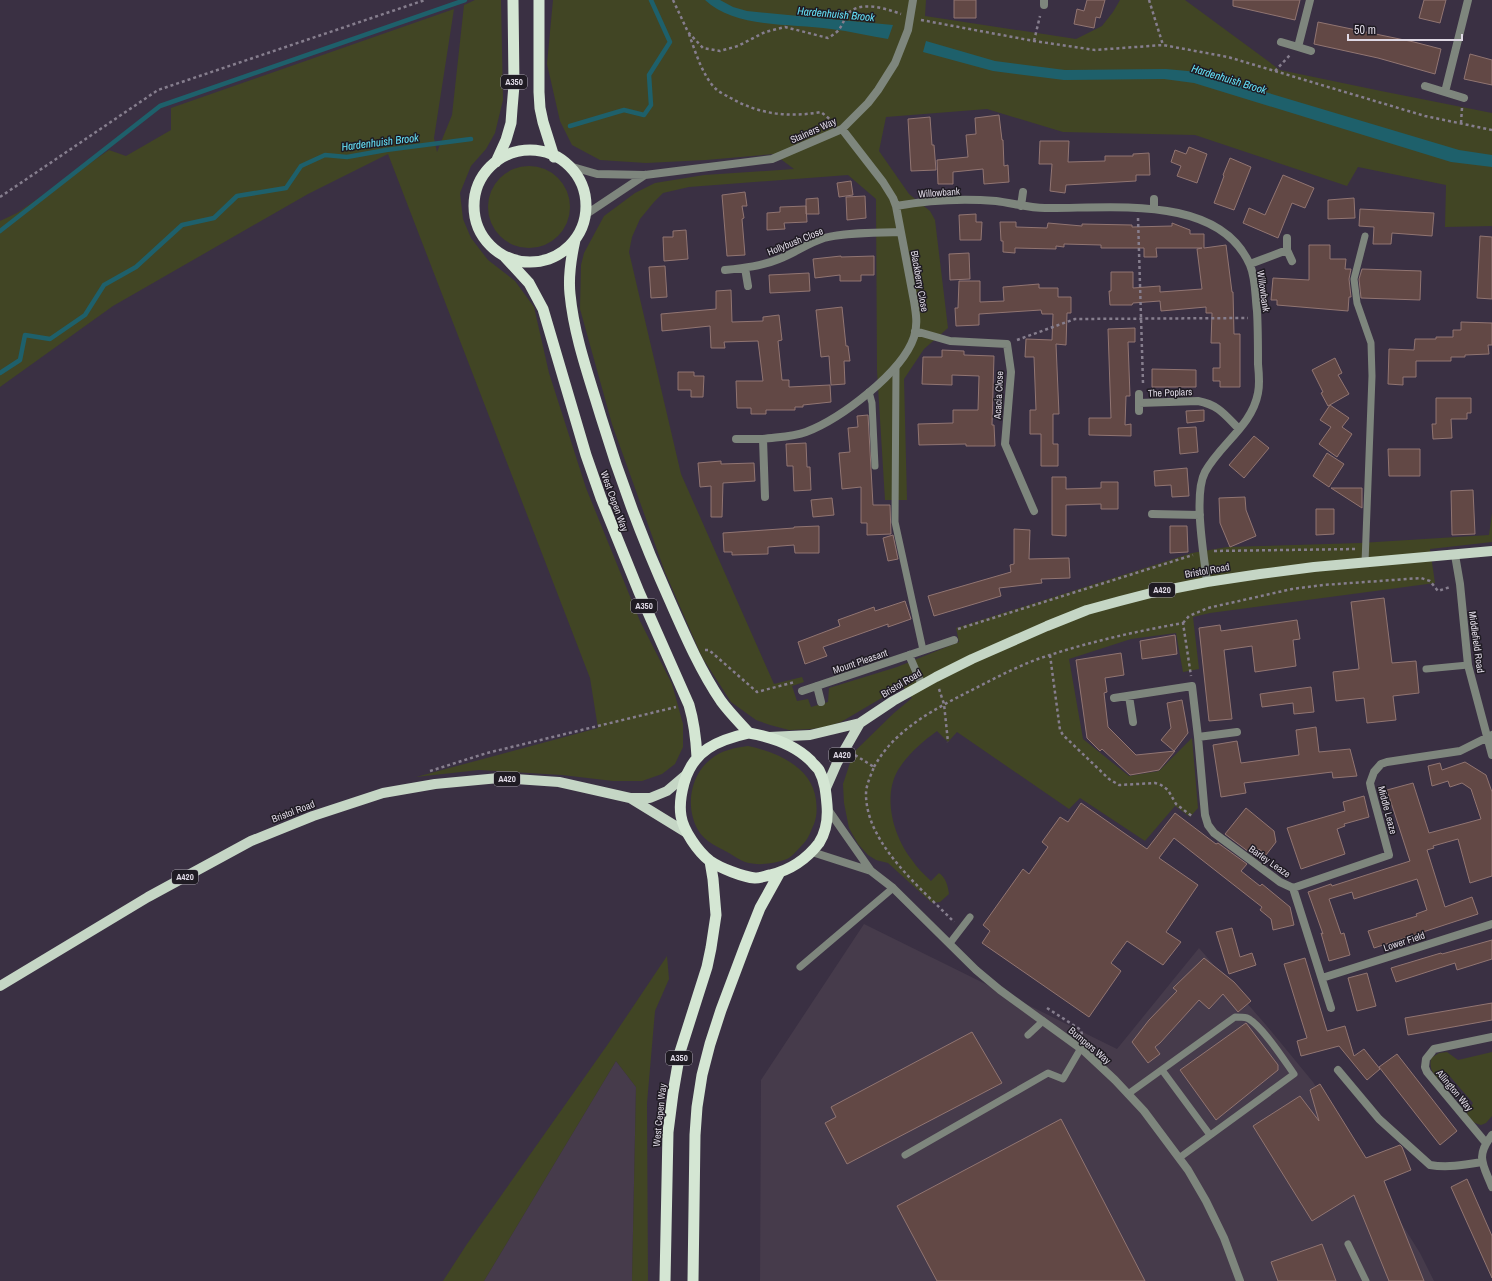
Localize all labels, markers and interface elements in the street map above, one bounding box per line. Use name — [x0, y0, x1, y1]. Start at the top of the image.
water label: Hardenhuish Brook — [797, 4, 876, 24]
scale bar — [1348, 16, 1462, 42]
text: 50 m — [1354, 22, 1376, 38]
water label: Hardenhuish Brook — [1190, 61, 1269, 97]
road number: A350 — [501, 75, 527, 89]
street label: Stainers Way — [788, 114, 839, 146]
water label: Hardenhuish Brook — [341, 130, 420, 154]
street label: Willowbank — [918, 184, 961, 200]
street label: Hollybush Close — [765, 224, 825, 259]
street label: Blackberry Close — [908, 249, 931, 313]
street label: Willowbank — [1254, 269, 1273, 314]
street label: Acacia Close — [991, 370, 1006, 420]
street label: The Poplars — [1148, 385, 1192, 400]
street label: West Cepen Way — [598, 469, 632, 534]
street label: Bristol Road — [1184, 560, 1230, 581]
road number: A420 — [1149, 583, 1175, 597]
road number: A350 — [631, 599, 657, 613]
street label: Middlefield Road — [1466, 610, 1487, 674]
street label: Mount Pleasant — [831, 646, 890, 677]
street label: Bristol Road — [879, 666, 924, 701]
road number: A420 — [829, 748, 855, 762]
road number: A420 — [494, 772, 520, 786]
street label: Middle Leaze — [1375, 785, 1400, 836]
street label: Bristol Road — [270, 797, 317, 826]
street label: Barley Leaze — [1246, 842, 1293, 881]
road number: A420 — [172, 870, 198, 884]
street label: Lower Field — [1382, 929, 1427, 954]
street label: Bumpers Way — [1066, 1024, 1114, 1067]
road number: A350 — [666, 1051, 692, 1065]
street label: Allington Way — [1433, 1066, 1476, 1114]
street label: West Cepen Way — [650, 1082, 669, 1147]

